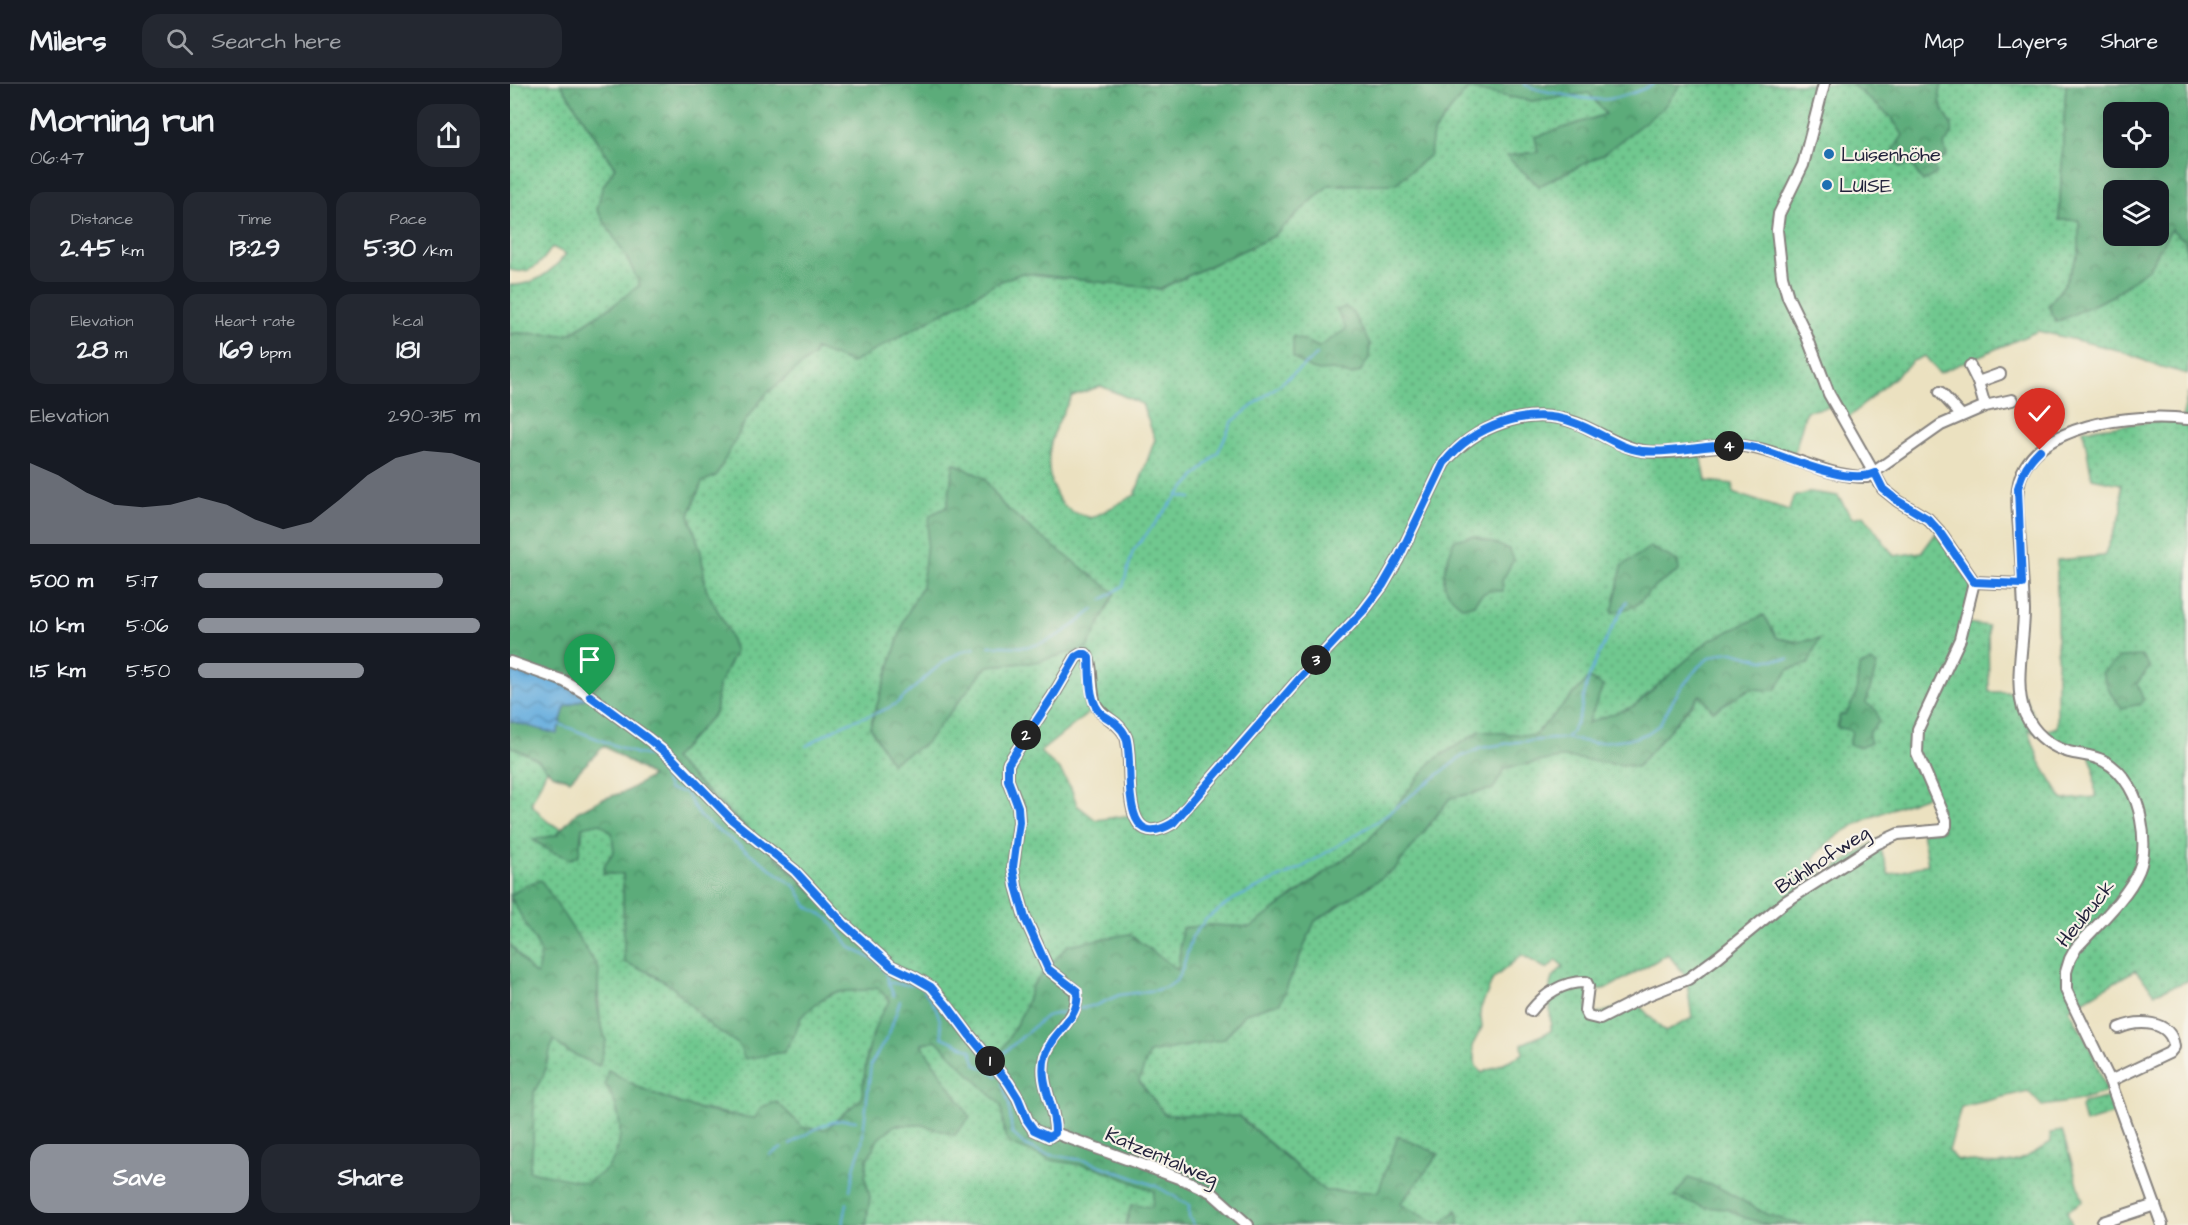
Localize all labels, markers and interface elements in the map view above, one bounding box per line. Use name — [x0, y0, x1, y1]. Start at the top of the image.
search box — [142, 14, 562, 68]
text: Milers — [30, 22, 106, 61]
icon: search — [163, 25, 196, 58]
text: Search here — [211, 26, 341, 57]
text: Map — [1924, 27, 1964, 56]
text: Layers — [1997, 27, 2067, 56]
text: Share — [2100, 27, 2158, 56]
text: Morning run — [30, 98, 214, 144]
map controls — [2103, 102, 2169, 246]
button: locate — [2103, 102, 2169, 168]
button: share — [417, 104, 480, 167]
place label: Luisenhöhe — [1841, 141, 1941, 169]
text: 06:47 — [30, 144, 84, 172]
marker: Luisenhöhe — [1822, 147, 1836, 161]
place label: LUISE — [1839, 172, 1892, 200]
marker: LUISE — [1820, 178, 1834, 192]
button: layers — [2103, 180, 2169, 246]
text: Distance — [71, 208, 133, 230]
text: Time — [238, 208, 272, 230]
text: Pace — [389, 208, 427, 230]
text: 2.45 — [60, 230, 115, 266]
text: 13:29 — [230, 230, 280, 266]
text: 5:30 — [364, 230, 416, 266]
text: km — [115, 240, 144, 262]
text: /km — [416, 240, 452, 262]
text: Elevation — [71, 310, 133, 332]
text: Heart rate — [215, 310, 295, 332]
text: kcal — [393, 310, 423, 332]
text: 28 — [77, 332, 108, 368]
text: 169 — [219, 332, 254, 368]
text: 181 — [396, 332, 420, 368]
text: m — [108, 342, 127, 364]
text: bpm — [254, 342, 291, 364]
pin — [2014, 388, 2065, 450]
icon: check — [2023, 397, 2056, 430]
text: Elevation — [30, 402, 109, 430]
text: 290–315 m — [388, 402, 480, 430]
pin: 4 — [1714, 431, 1744, 461]
text: 4 — [1724, 435, 1734, 457]
text: 500 m — [30, 567, 93, 595]
text: 5:17 — [126, 567, 158, 595]
text: 1.0 km — [30, 612, 84, 640]
text: 5:06 — [126, 612, 169, 640]
pin — [564, 634, 615, 696]
icon: arrive — [573, 643, 606, 676]
pin: 3 — [1301, 645, 1331, 675]
text: 3 — [1312, 649, 1320, 671]
text: 1.5 km — [30, 657, 85, 685]
text: 5:50 — [126, 657, 170, 685]
pin: 2 — [1011, 720, 1041, 750]
text: 2 — [1021, 724, 1031, 746]
street label: Bühlhofweg — [1770, 819, 1876, 902]
street label: Heubuck — [2050, 874, 2122, 953]
pin: 1 — [975, 1046, 1005, 1076]
text: 1 — [989, 1050, 991, 1072]
street label: Katzentalweg — [1101, 1121, 1222, 1194]
button: Save — [30, 1144, 249, 1213]
button: Share — [261, 1144, 480, 1213]

